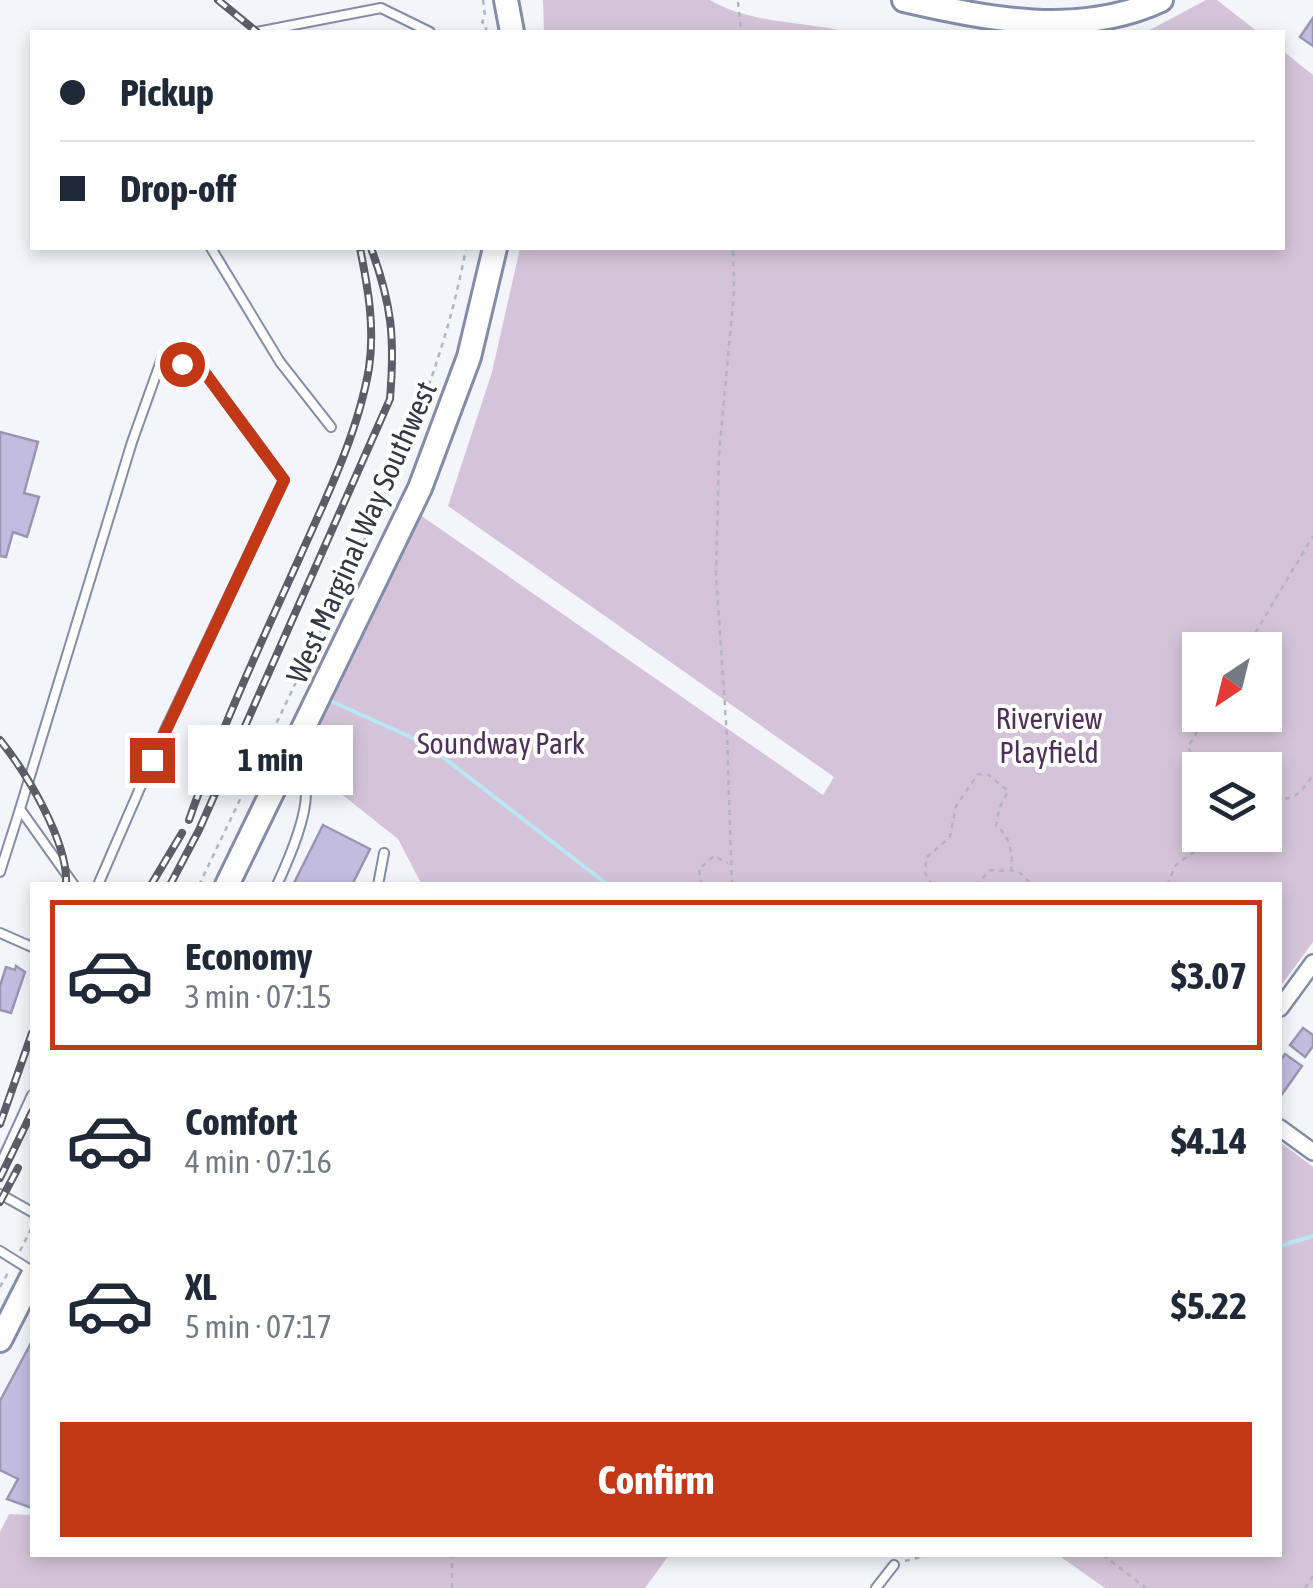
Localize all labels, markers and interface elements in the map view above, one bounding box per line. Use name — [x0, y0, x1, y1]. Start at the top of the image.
text: Pickup — [120, 71, 214, 114]
text: Drop-off — [120, 167, 236, 210]
route start — [160, 342, 205, 387]
street label: West Marginal Way Southwest — [279, 376, 443, 688]
north arrow — [1182, 632, 1282, 732]
map controls — [1182, 632, 1282, 852]
park label: Riverview Playfield — [996, 701, 1103, 769]
callout: 1 min — [187, 725, 352, 795]
park label: Soundway Park — [417, 726, 585, 760]
route end — [130, 738, 175, 783]
text: 1 min — [238, 741, 303, 778]
button: layers — [1182, 752, 1282, 852]
icon: car — [65, 930, 155, 1020]
text: Economy — [185, 935, 312, 978]
text: $3.07 — [1171, 954, 1247, 997]
text: 3 min · 07:15 — [185, 978, 332, 1015]
icon: car — [65, 1095, 155, 1185]
text: Comfort — [185, 1100, 297, 1143]
text: $4.14 — [1171, 1119, 1247, 1162]
text: 4 min · 07:16 — [185, 1143, 332, 1180]
icon: car — [65, 1260, 155, 1350]
text: XL — [185, 1265, 217, 1308]
text: $5.22 — [1171, 1284, 1247, 1327]
text: 5 min · 07:17 — [185, 1308, 332, 1345]
button: Confirm — [60, 1422, 1252, 1537]

